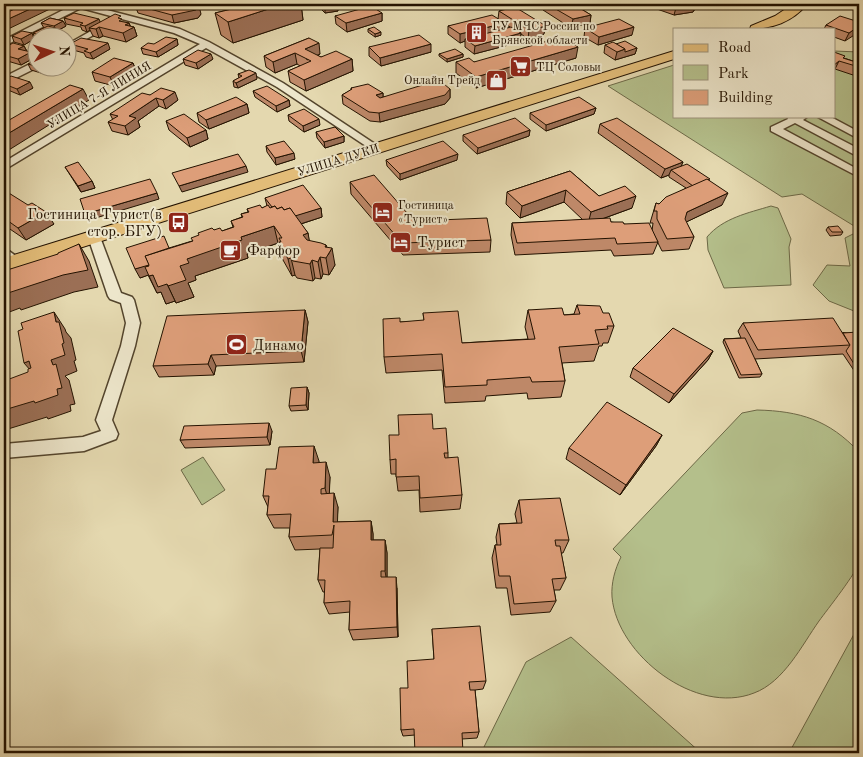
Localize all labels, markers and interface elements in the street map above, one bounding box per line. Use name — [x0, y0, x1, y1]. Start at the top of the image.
building icon: ГУ МЧС России по Брянской области — [464, 21, 488, 45]
place label: ГУ МЧС России по Брянской области — [492, 21, 595, 47]
north arrow — [28, 28, 78, 78]
legend — [673, 28, 836, 118]
text: Road — [718, 41, 752, 56]
text: N — [57, 45, 71, 57]
supermarket icon: ТЦ Соловьи — [508, 55, 532, 79]
street label: УЛИЦА 7-Я ЛИНИЯ — [45, 60, 154, 132]
place label: ТЦ Соловьи — [536, 62, 601, 74]
text: Park — [718, 67, 749, 82]
shop icon: Онлайн Трейд — [484, 68, 508, 92]
place label: Онлайн Трейд — [404, 75, 480, 87]
text: Building — [718, 91, 773, 106]
street label: УЛИЦА ДУКИ — [296, 143, 381, 179]
hotel icon: Гостиница «Турист» — [370, 200, 394, 224]
place label: Гостиница «Турист» — [398, 200, 454, 226]
place label: Гостиница Турист(в стор. БГУ) — [27, 208, 162, 240]
bus stop icon: Гостиница Турист(в стор. БГУ) — [166, 211, 190, 235]
hotel icon: Турист — [389, 230, 413, 254]
place label: Турист — [417, 236, 465, 251]
cafe icon: Фарфор — [219, 238, 243, 262]
place label: Фарфор — [247, 244, 300, 259]
sports icon: Динамо — [225, 333, 249, 357]
place label: Динамо — [253, 339, 304, 354]

